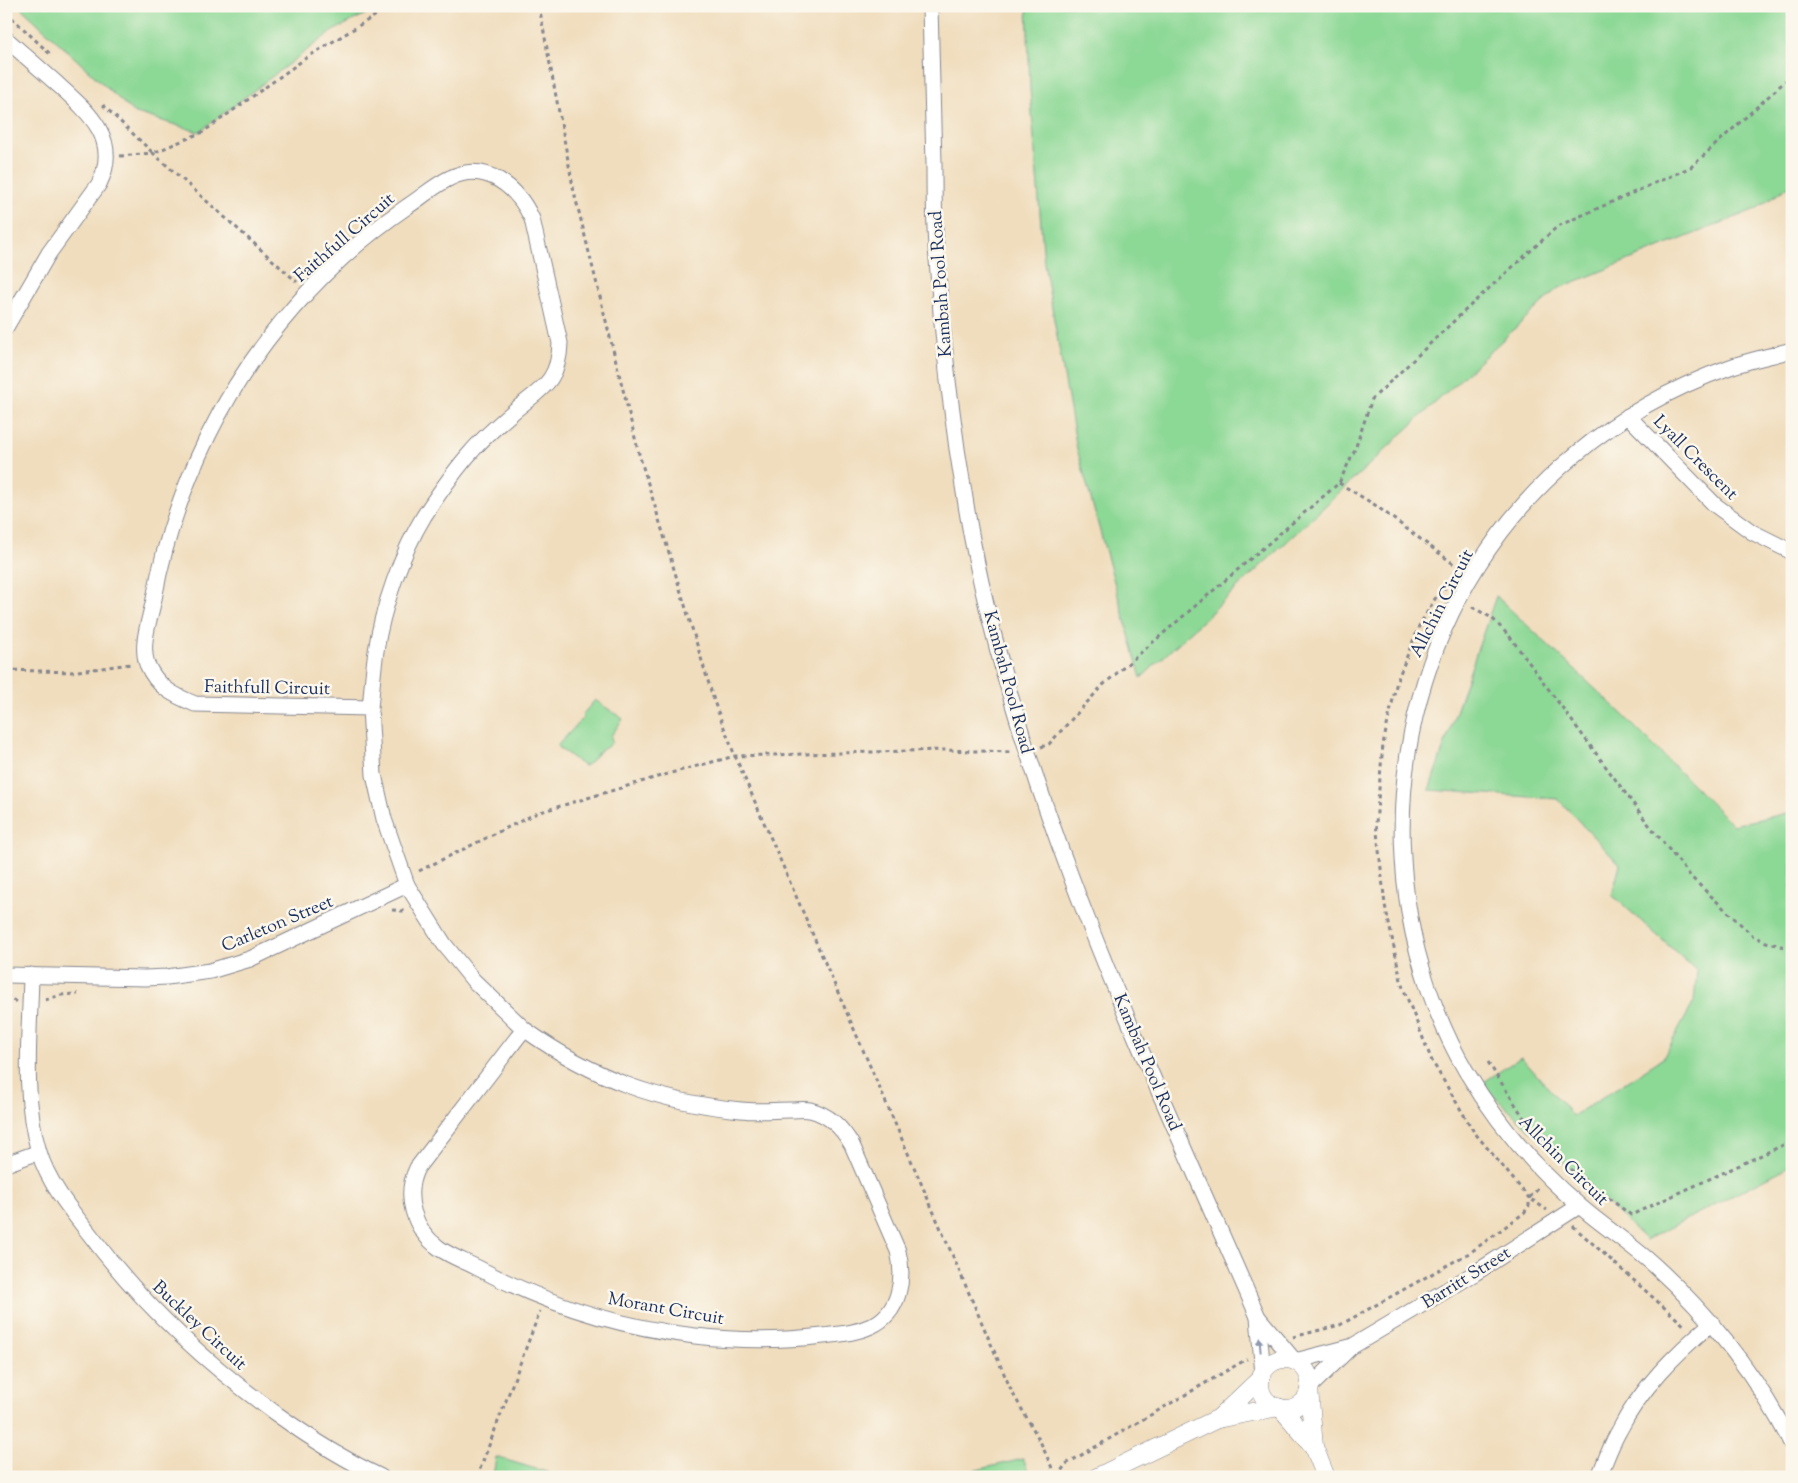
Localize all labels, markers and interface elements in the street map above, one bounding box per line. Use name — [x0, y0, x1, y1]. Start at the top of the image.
street label: Faithfull Circuit — [289, 187, 401, 290]
street label: Kambah Pool Road — [924, 210, 960, 358]
street label: Lyall Crescent — [1646, 410, 1743, 507]
street label: Allchin Circuit — [1404, 545, 1481, 663]
street label: Kambah Pool Road — [976, 608, 1039, 757]
street label: Faithfull Circuit — [204, 675, 330, 703]
street label: Carleton Street — [218, 890, 338, 960]
street label: Kambah Pool Road — [1105, 990, 1187, 1135]
street label: Allchin Circuit — [1512, 1110, 1614, 1212]
street label: Barritt Street — [1418, 1241, 1517, 1316]
street label: Buckley Circuit — [146, 1276, 252, 1377]
street label: Morant Circuit — [606, 1287, 726, 1333]
one-way arrow — [1256, 1337, 1264, 1353]

